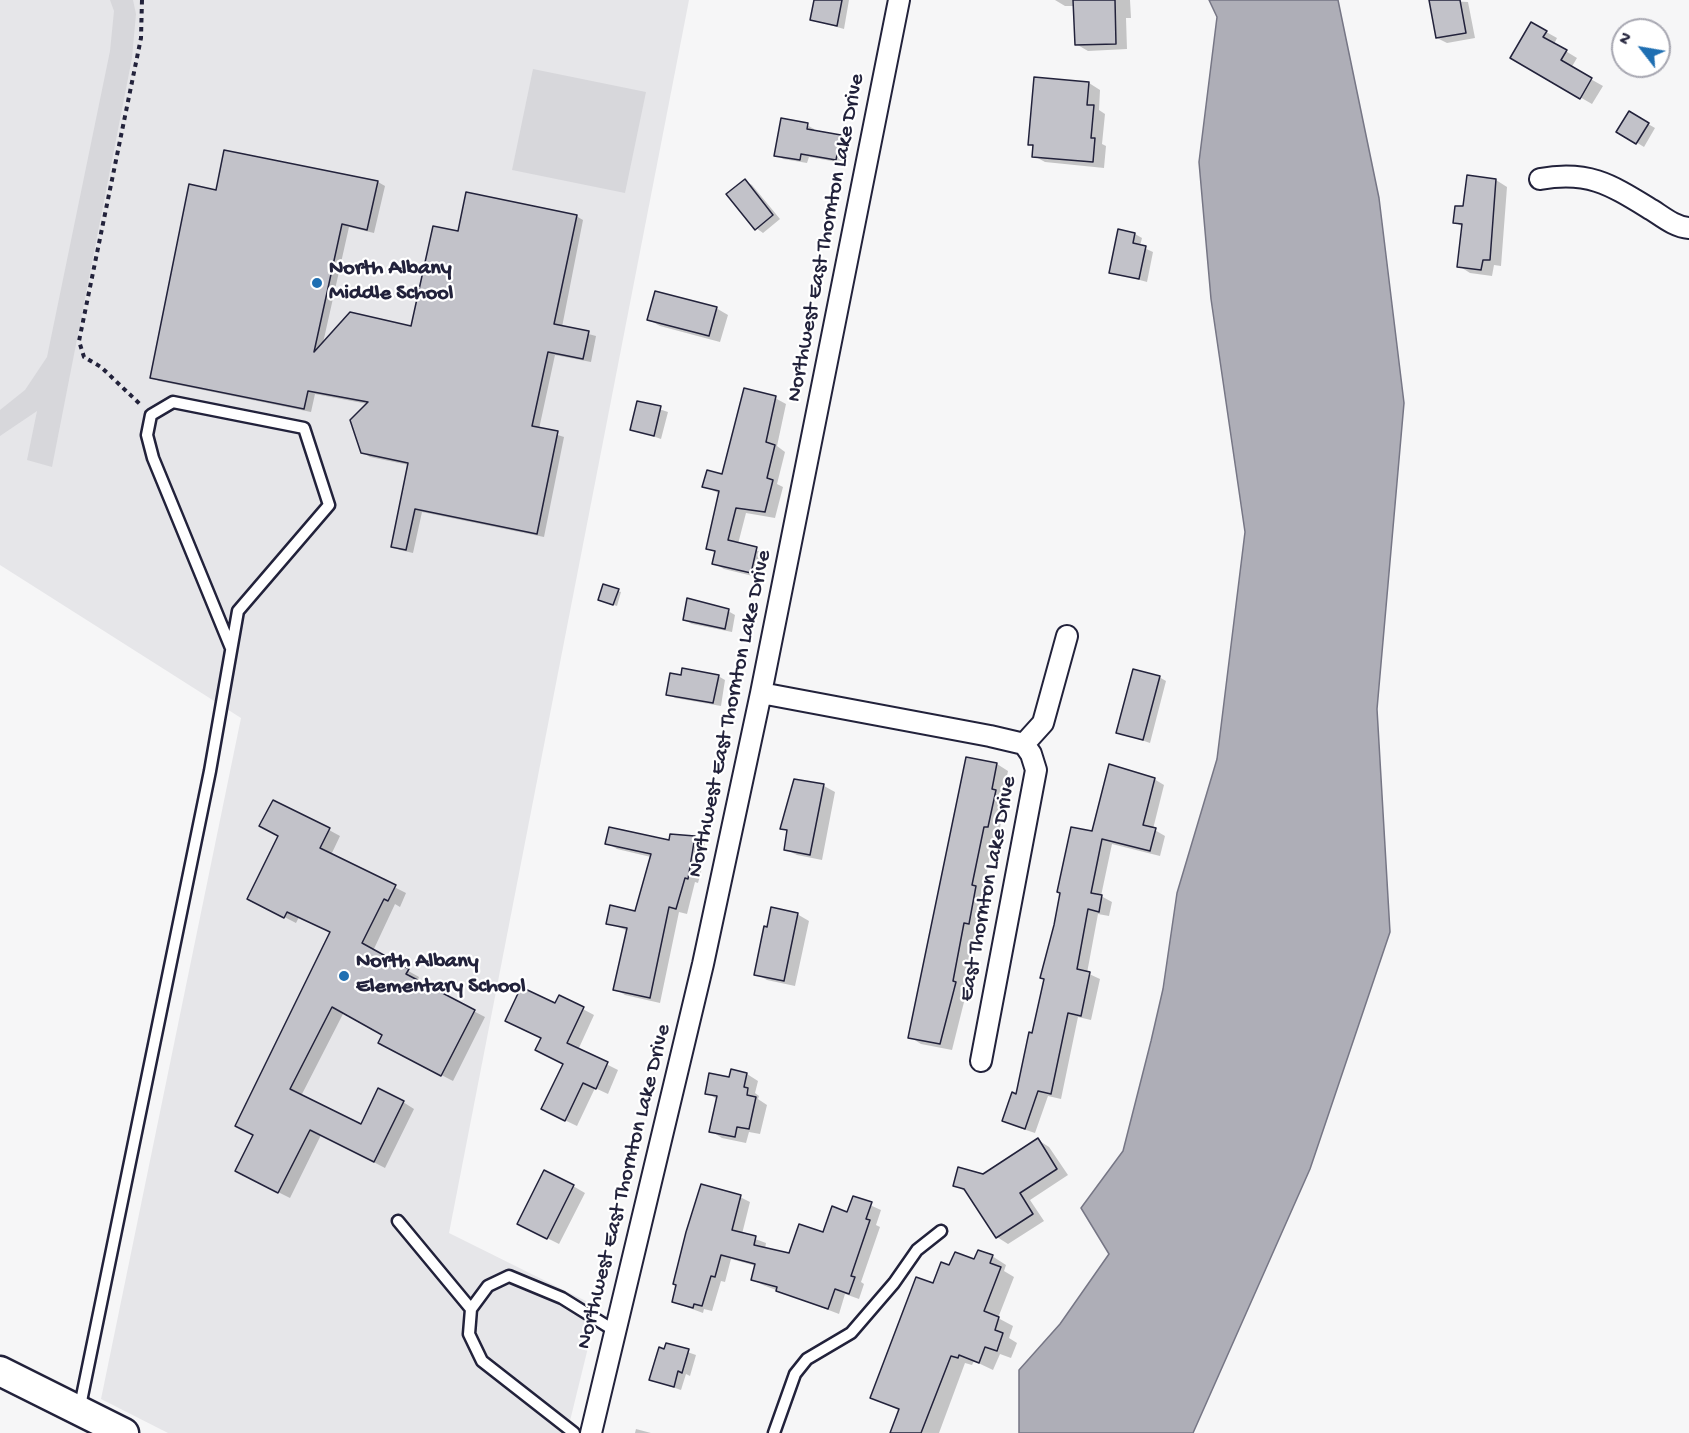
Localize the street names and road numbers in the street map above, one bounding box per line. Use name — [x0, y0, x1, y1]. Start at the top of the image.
street label: Northwest East Thornton Lake Drive — [782, 72, 872, 404]
street label: Northwest East Thornton Lake Drive — [683, 548, 779, 880]
street label: East Thornton Lake Drive — [954, 774, 1024, 1004]
street label: Northwest East Thornton Lake Drive — [572, 1022, 678, 1352]

